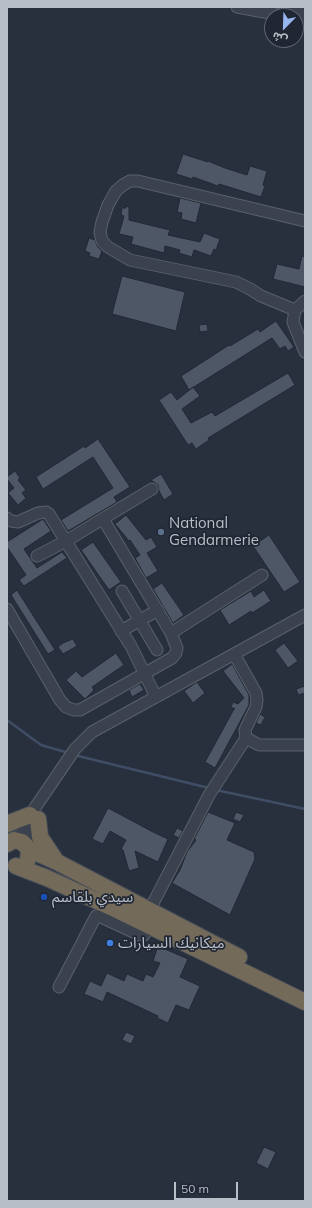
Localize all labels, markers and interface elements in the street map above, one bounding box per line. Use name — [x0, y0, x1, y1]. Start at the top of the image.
north arrow — [264, 8, 304, 48]
text: ش — [270, 29, 289, 48]
place label: National Gendarmerie — [169, 514, 259, 549]
marker: National Gendarmerie — [156, 527, 166, 537]
place label: سيدي بلقاسم — [52, 888, 133, 906]
marker: سيدي بلقاسم — [39, 892, 49, 902]
place label: ميكانيك السيارات — [118, 934, 225, 952]
marker: ميكانيك السيارات — [105, 938, 115, 948]
scale bar — [176, 1174, 240, 1200]
text: 50 m — [181, 1181, 209, 1196]

